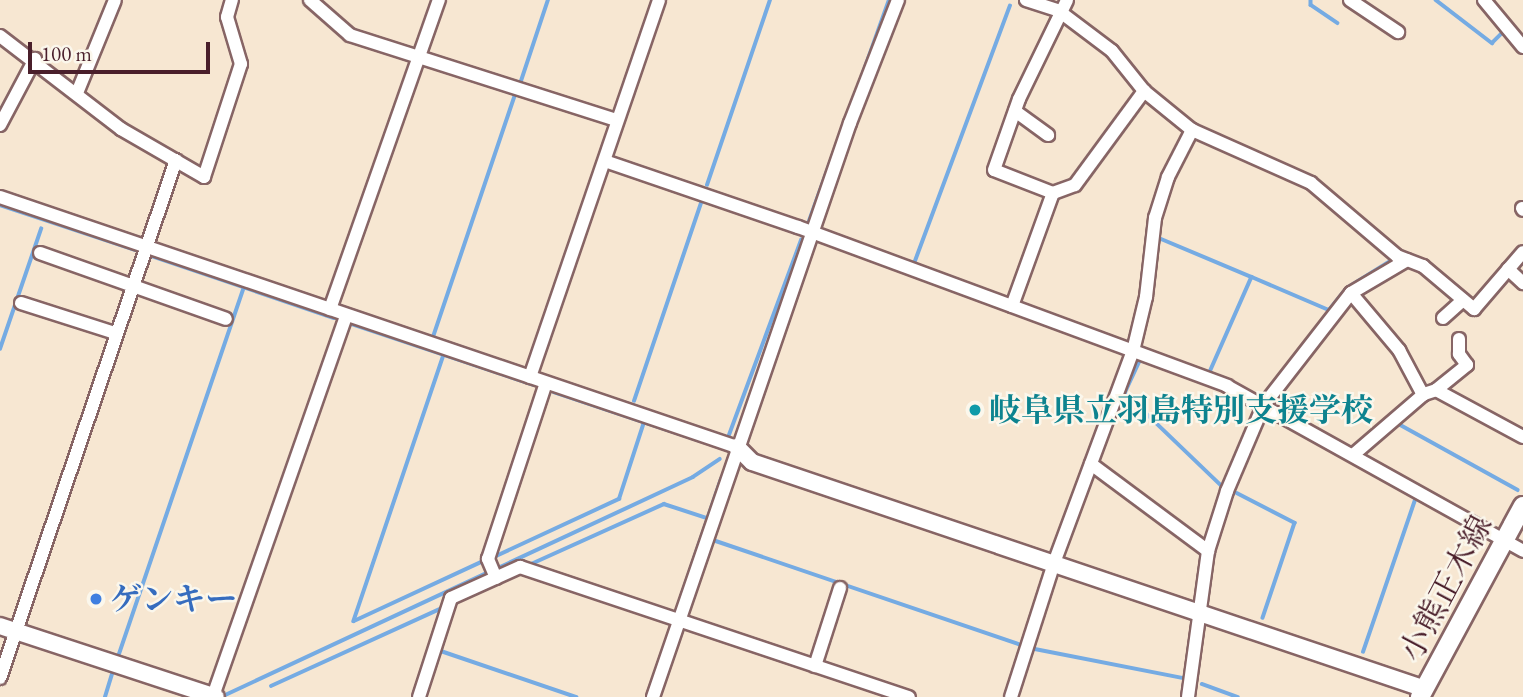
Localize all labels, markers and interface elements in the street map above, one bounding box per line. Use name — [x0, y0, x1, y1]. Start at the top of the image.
scale bar — [32, 28, 214, 72]
text: 100 m — [41, 40, 92, 67]
place label: 岐阜県立羽島特別支援学校 — [989, 391, 1373, 429]
marker: 岐阜県立羽島特別支援学校 — [967, 402, 983, 418]
street label: 小熊正木線 — [1391, 508, 1501, 668]
place label: ゲンキー — [110, 580, 238, 618]
marker: ゲンキー — [88, 591, 104, 607]

